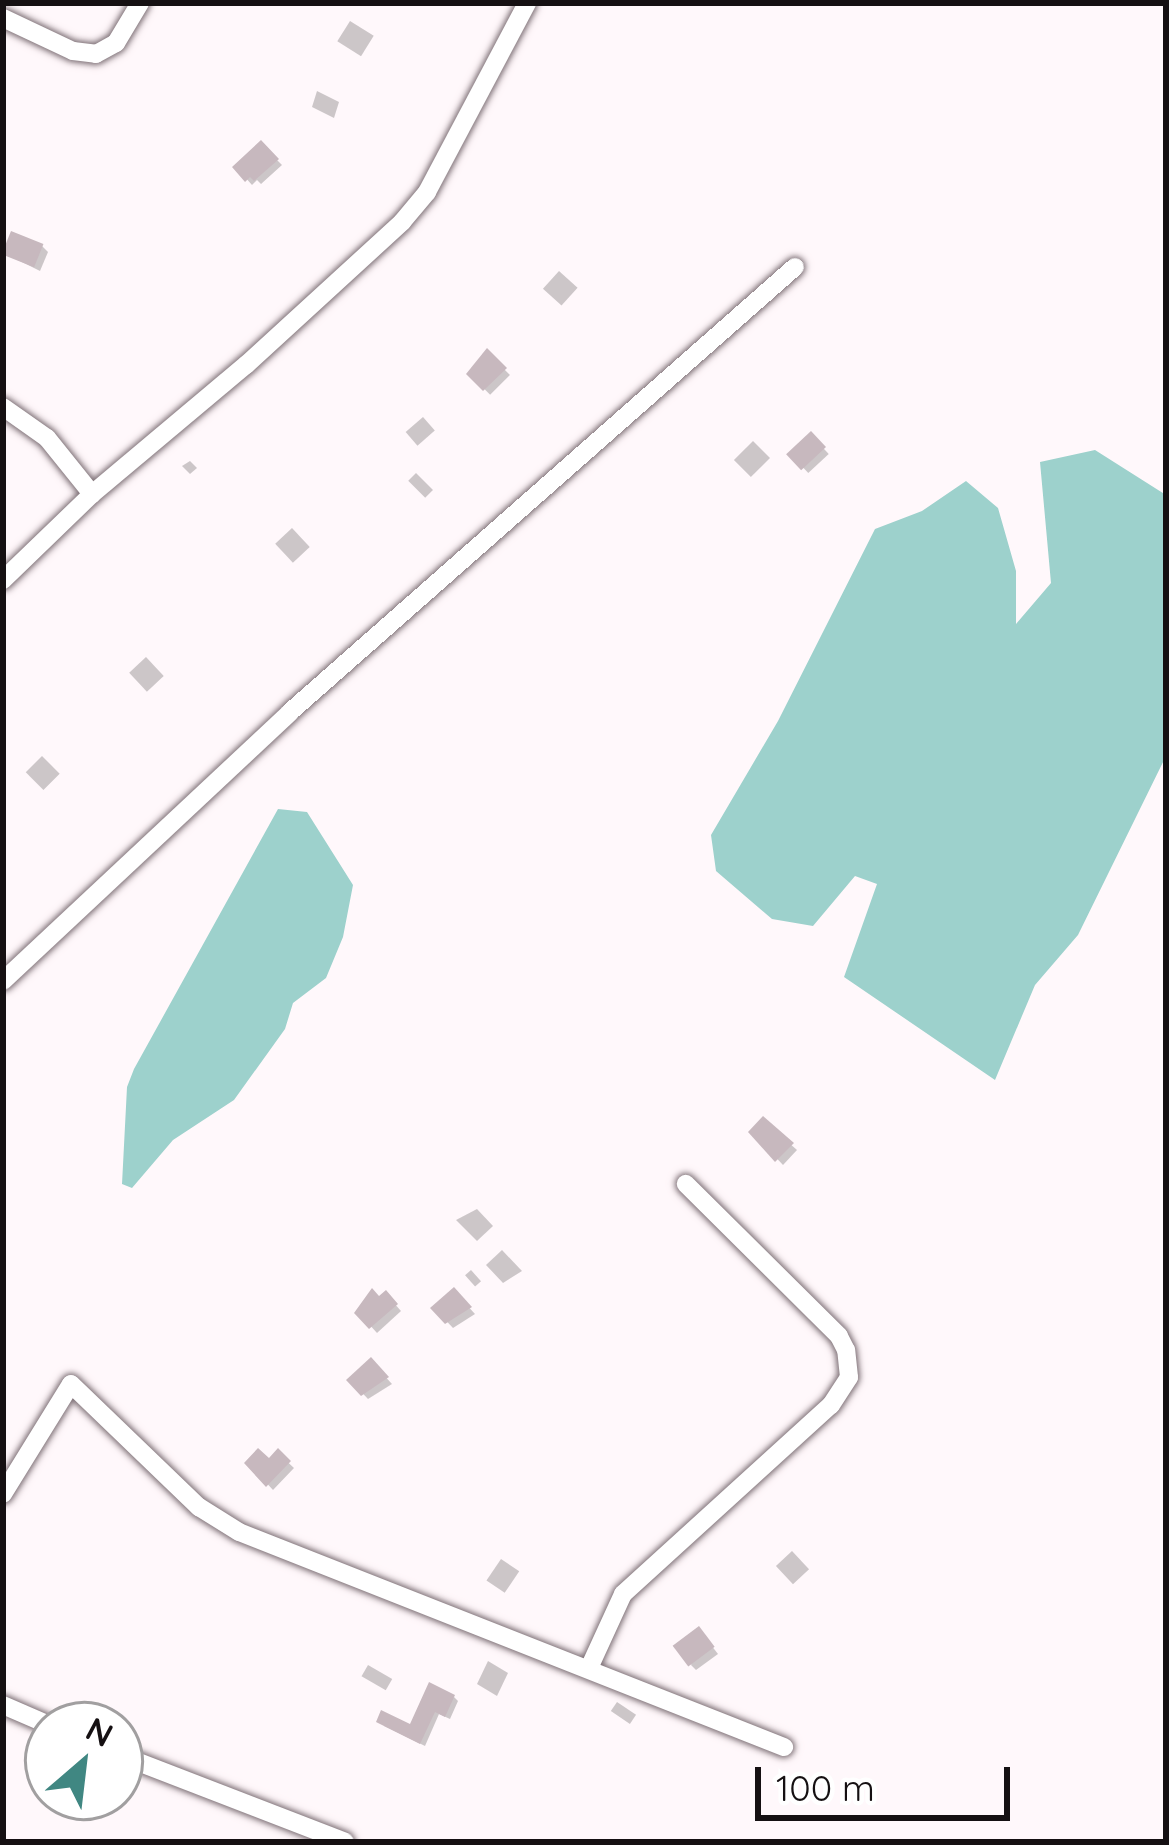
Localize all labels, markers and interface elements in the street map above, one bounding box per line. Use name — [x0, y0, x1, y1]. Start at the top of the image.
north arrow — [24, 1701, 144, 1821]
text: N — [79, 1708, 120, 1755]
scale bar — [761, 1743, 1016, 1817]
text: 100 m — [776, 1765, 875, 1810]

